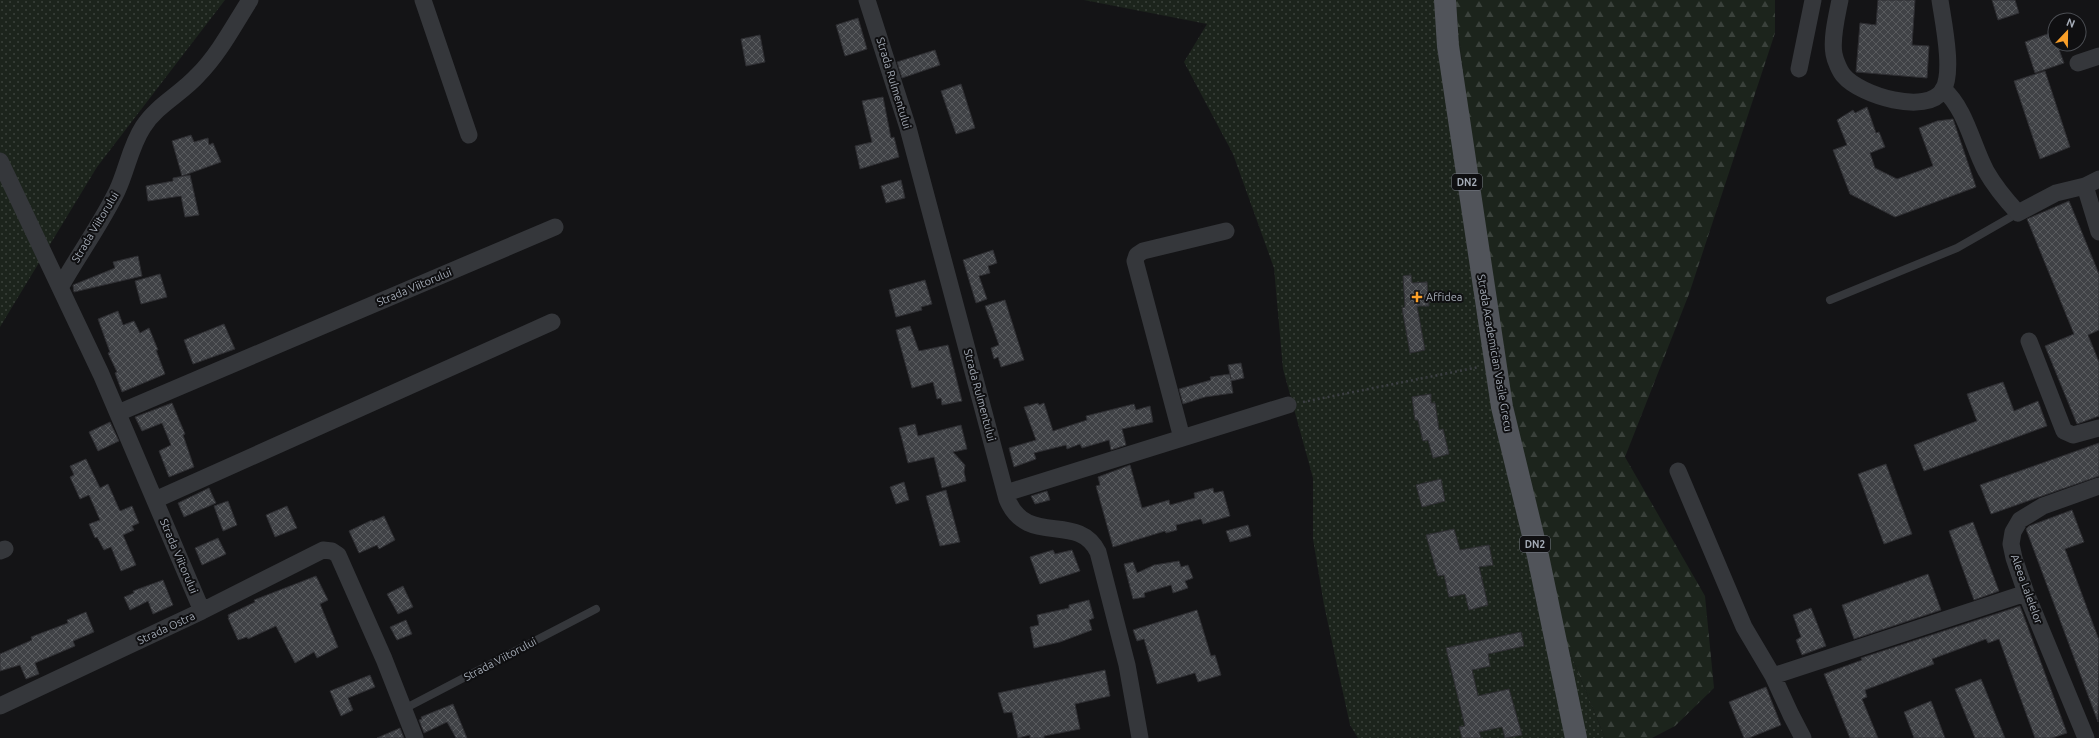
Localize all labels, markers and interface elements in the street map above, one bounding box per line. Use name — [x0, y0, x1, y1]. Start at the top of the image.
north arrow — [2047, 12, 2087, 52]
text: N — [2065, 16, 2077, 30]
street label: Strada Rulmentului — [874, 36, 914, 130]
road number: DN2 — [1452, 174, 1482, 190]
street label: Strada Viitorului — [69, 190, 121, 264]
street label: Strada Viitorului — [375, 266, 453, 308]
street label: Strada Academician Vasile Grecu — [1475, 273, 1515, 433]
marker: Affidea — [1411, 291, 1423, 303]
place label: Affidea — [1426, 291, 1462, 303]
street label: Strada Rulmentului — [962, 348, 998, 442]
street label: Strada Viitorului — [158, 517, 200, 595]
road number: DN2 — [1520, 536, 1550, 552]
street label: Aleea Lalelelor — [2009, 553, 2045, 626]
street label: Strada Ostra — [135, 609, 197, 647]
street label: Strada Viitorului — [462, 635, 538, 683]

